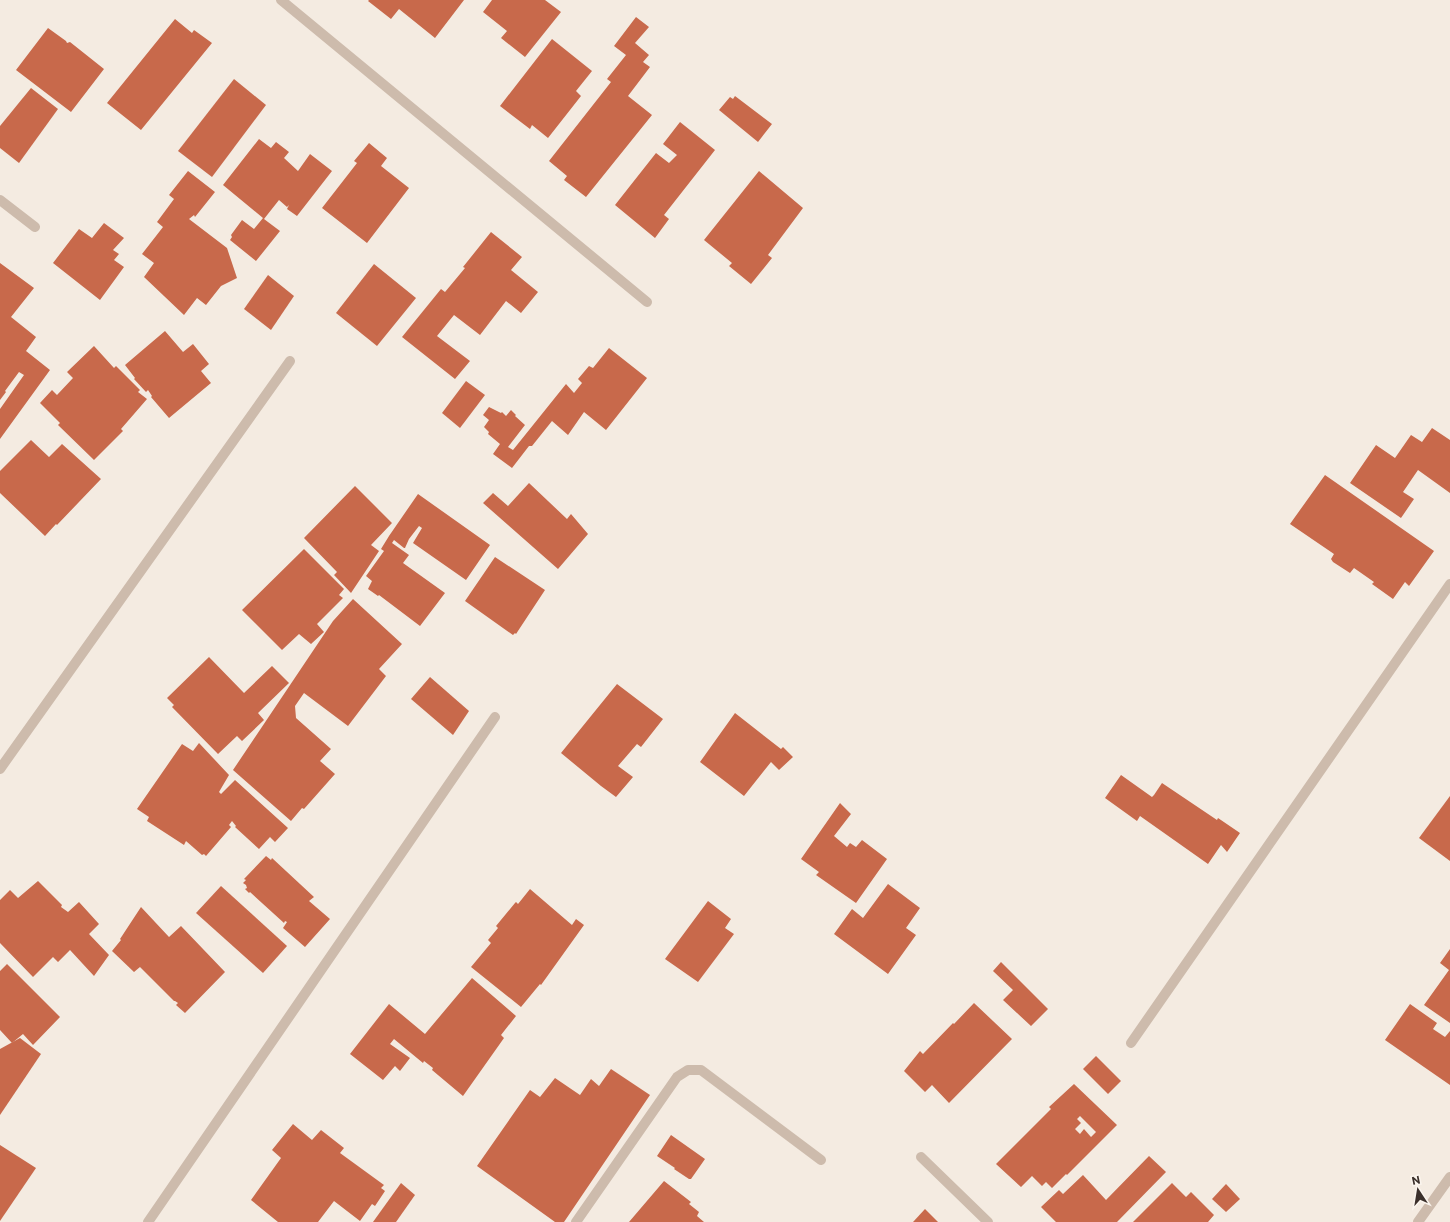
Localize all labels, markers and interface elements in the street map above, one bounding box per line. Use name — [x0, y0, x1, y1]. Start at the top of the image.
north arrow — [1398, 1170, 1438, 1210]
text: N — [1410, 1173, 1421, 1187]

